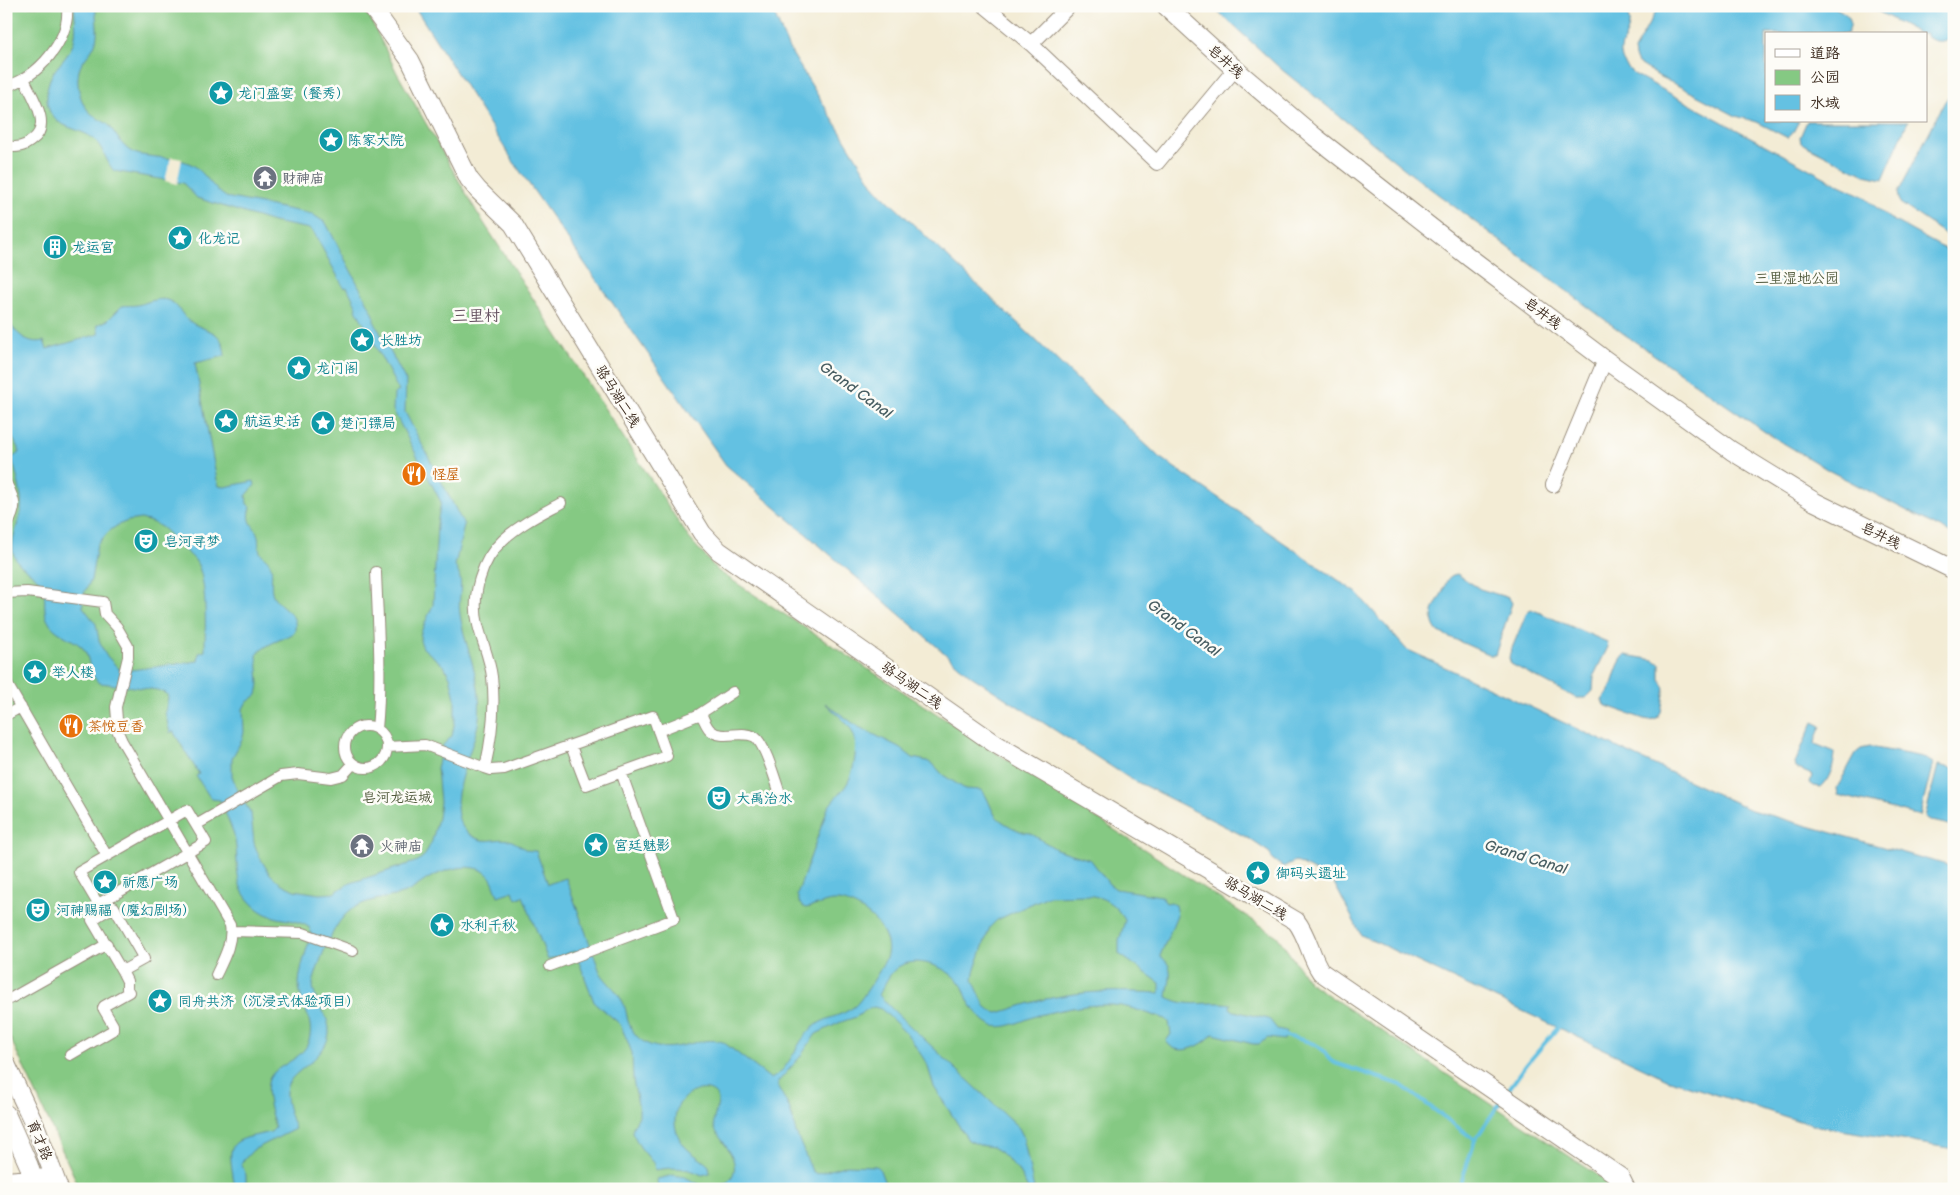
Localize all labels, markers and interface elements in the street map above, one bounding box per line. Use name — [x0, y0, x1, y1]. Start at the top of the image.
legend — [1765, 32, 1928, 122]
street label: 皂井线 — [1204, 41, 1247, 82]
text: 道路 — [1810, 44, 1840, 63]
text: 公园 — [1810, 68, 1840, 87]
place icon: 龙门盛宴（餐秀） — [208, 80, 234, 106]
place label: 龙门盛宴（餐秀） — [238, 85, 350, 102]
text: 水域 — [1810, 94, 1840, 113]
place icon: 陈家大院 — [318, 127, 344, 153]
place label: 陈家大院 — [348, 132, 404, 149]
temple icon: 财神庙 — [252, 165, 278, 191]
place label: 财神庙 — [282, 170, 324, 187]
place icon: 化龙记 — [167, 225, 193, 251]
place label: 化龙记 — [198, 230, 240, 247]
building icon: 龙运宫 — [42, 234, 68, 260]
place label: 龙运宫 — [72, 239, 114, 256]
park label: 三里湿地公园 — [1755, 270, 1839, 287]
street label: 皂井线 — [1521, 294, 1565, 333]
district label: 三里村 — [452, 307, 500, 326]
place icon: 长胜坊 — [349, 327, 375, 353]
place label: 长胜坊 — [380, 332, 422, 349]
place icon: 龙门阁 — [286, 355, 312, 381]
water label: Grand Canal — [816, 358, 896, 423]
place label: 龙门阁 — [316, 360, 358, 377]
street label: 骆马湖二线 — [592, 362, 643, 430]
place icon: 航运史话 — [213, 408, 239, 434]
place icon: 楚门镖局 — [310, 410, 336, 436]
place label: 航运史话 — [244, 413, 300, 430]
place label: 楚门镖局 — [340, 415, 396, 432]
restaurant icon: 怪屋 — [401, 461, 427, 487]
place label: 怪屋 — [432, 466, 460, 483]
street label: 皂井线 — [1858, 518, 1903, 553]
theatre icon: 皂河寻梦 — [133, 528, 159, 554]
place label: 皂河寻梦 — [164, 533, 220, 550]
water label: Grand Canal — [1144, 596, 1224, 661]
street label: 骆马湖二线 — [878, 658, 945, 712]
place icon: 举人楼 — [22, 659, 48, 685]
place label: 举人楼 — [52, 664, 94, 681]
restaurant icon: 茶悦豆香 — [58, 713, 84, 739]
place label: 茶悦豆香 — [88, 718, 144, 735]
theatre icon: 大禹治水 — [706, 785, 732, 811]
park label: 皂河龙运城 — [362, 789, 432, 806]
place label: 大禹治水 — [736, 790, 793, 807]
place icon: 宫廷魅影 — [583, 832, 609, 858]
temple icon: 火神庙 — [349, 833, 375, 859]
water label: Grand Canal — [1482, 836, 1570, 879]
place label: 宫廷魅影 — [614, 837, 670, 854]
place label: 火神庙 — [380, 838, 422, 855]
place icon: 御码头遗址 — [1245, 860, 1271, 886]
place label: 御码头遗址 — [1276, 865, 1346, 882]
place icon: 祈愿广场 — [92, 869, 118, 895]
street label: 骆马湖二线 — [1221, 873, 1290, 924]
place label: 祈愿广场 — [122, 874, 178, 891]
theatre icon: 河神赐福（魔幻剧场） — [25, 897, 51, 923]
place label: 河神赐福（魔幻剧场） — [56, 902, 196, 919]
place icon: 水利千秋 — [429, 912, 455, 938]
place label: 水利千秋 — [460, 917, 516, 934]
place icon: 同舟共济（沉浸式体验项目） — [147, 988, 173, 1014]
place label: 同舟共济（沉浸式体验项目） — [178, 993, 360, 1010]
street label: 育才路 — [24, 1118, 56, 1163]

